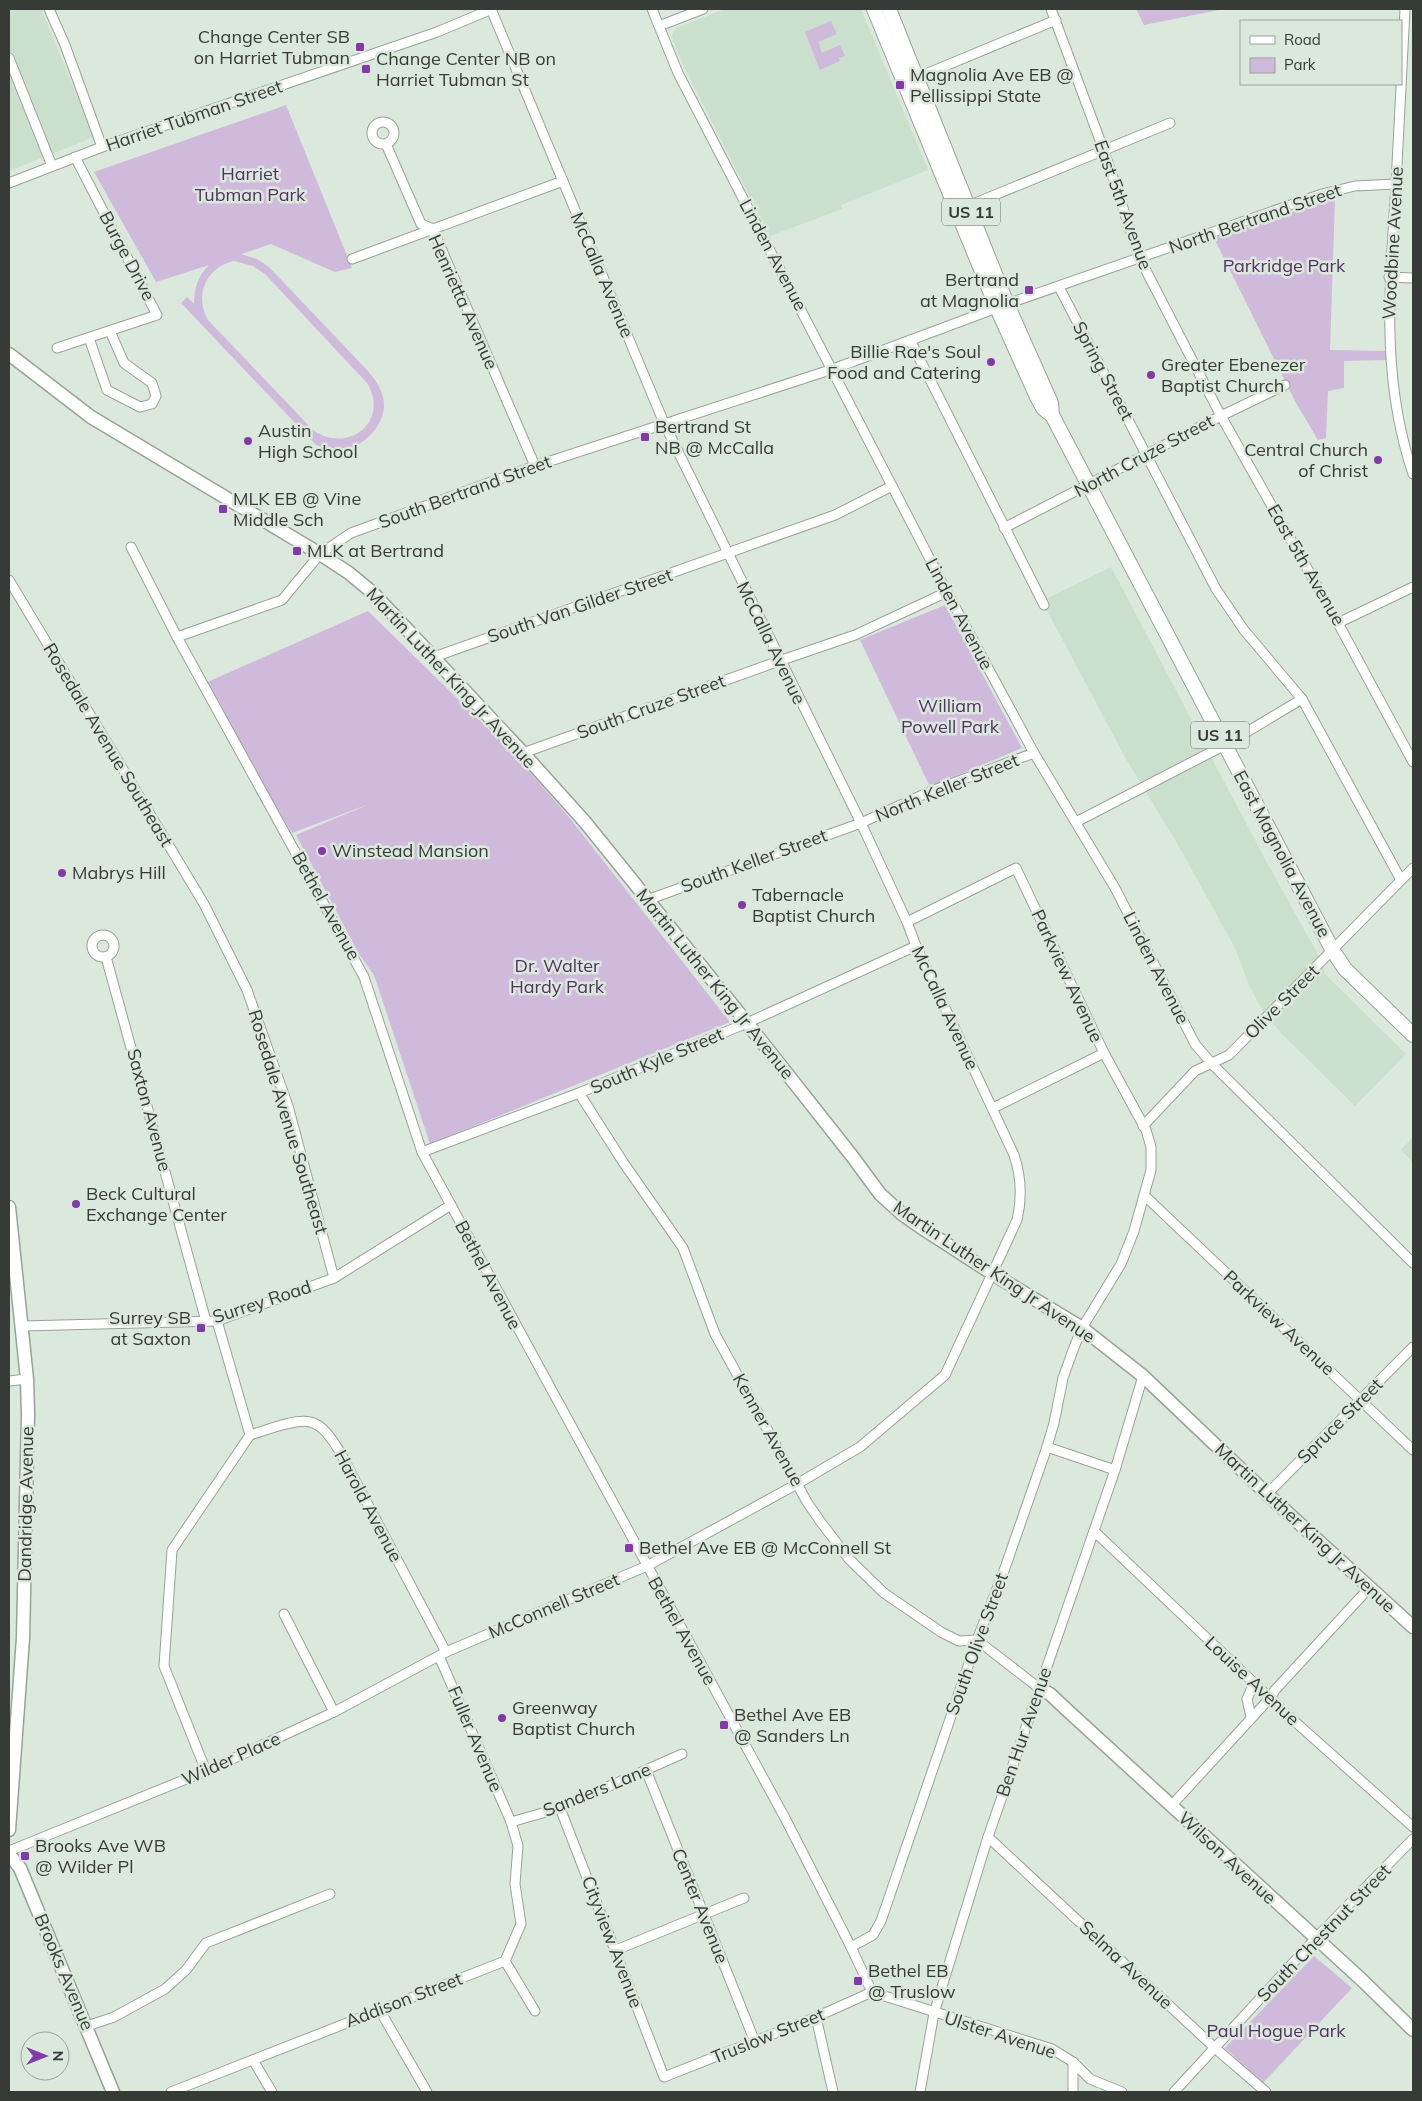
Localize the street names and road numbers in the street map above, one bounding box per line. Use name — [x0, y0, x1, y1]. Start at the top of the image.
street label: Harriet Tubman Street — [103, 75, 285, 157]
street label: East 5th Avenue — [1089, 137, 1158, 273]
street label: Woodbine Avenue — [1377, 166, 1408, 320]
street label: North Bertrand Street — [1166, 178, 1344, 259]
street label: Linden Avenue — [734, 195, 813, 315]
road number: US 11 — [942, 198, 1000, 226]
street label: Burge Drive — [94, 207, 161, 304]
street label: McCalla Avenue — [566, 209, 639, 341]
street label: Henrietta Avenue — [423, 231, 504, 373]
street label: Spring Street — [1068, 317, 1139, 424]
street label: North Cruze Street — [1070, 409, 1218, 502]
street label: South Bertrand Street — [375, 450, 554, 533]
street label: East 5th Avenue — [1262, 500, 1350, 629]
street label: Linden Avenue — [920, 554, 999, 674]
street label: South Van Gilder Street — [484, 563, 675, 648]
street label: McCalla Avenue — [732, 578, 811, 708]
street label: Martin Luther King Jr Avenue — [362, 583, 541, 773]
street label: Rosedale Avenue Southeast — [38, 639, 178, 851]
street label: South Cruze Street — [574, 669, 728, 744]
road number: US 11 — [1191, 722, 1249, 748]
street label: North Keller Street — [872, 748, 1022, 827]
street label: East Magnolia Avenue — [1229, 766, 1336, 941]
street label: South Keller Street — [678, 823, 830, 898]
street label: Bethel Avenue — [287, 848, 366, 964]
street label: Martin Luther King Jr Avenue — [631, 884, 799, 1084]
street label: Parkview Avenue — [1027, 906, 1108, 1046]
street label: Linden Avenue — [1118, 908, 1195, 1028]
street label: McCalla Avenue — [907, 942, 984, 1073]
street label: Olive Street — [1240, 960, 1324, 1044]
street label: Rosedale Avenue Southeast — [243, 1007, 334, 1237]
street label: South Kyle Street — [587, 1022, 727, 1099]
street label: Saxton Avenue — [122, 1046, 177, 1174]
street label: Martin Luther King Jr Avenue — [889, 1195, 1100, 1348]
street label: Bethel Avenue — [450, 1216, 527, 1333]
street label: Parkview Avenue — [1219, 1265, 1340, 1380]
street label: Surrey Road — [209, 1275, 314, 1328]
street label: Kenner Avenue — [728, 1369, 809, 1490]
street label: Spruce Street — [1292, 1373, 1387, 1468]
street label: Dandridge Avenue — [13, 1426, 38, 1582]
street label: Martin Luther King Jr Avenue — [1210, 1438, 1400, 1617]
street label: Harold Avenue — [329, 1446, 408, 1566]
street label: McConnell Street — [485, 1568, 623, 1644]
street label: South Olive Street — [940, 1570, 1013, 1718]
street label: Bethel Avenue — [643, 1573, 722, 1689]
street label: Louise Avenue — [1200, 1631, 1304, 1730]
street label: Ben Hur Avenue — [991, 1664, 1056, 1800]
street label: Fuller Avenue — [443, 1682, 508, 1795]
street label: Wilder Place — [178, 1727, 284, 1791]
street label: Sanders Lane — [540, 1757, 654, 1822]
street label: Wilson Avenue — [1174, 1806, 1281, 1909]
street label: Center Avenue — [667, 1845, 734, 1967]
street label: South Chestnut Street — [1252, 1859, 1395, 2006]
street label: Cityview Avenue — [577, 1873, 648, 2011]
street label: Brooks Avenue — [30, 1910, 99, 2034]
street label: Selma Avenue — [1075, 1916, 1178, 2014]
street label: Addison Street — [342, 1967, 465, 2032]
street label: Truslow Street — [708, 2002, 828, 2069]
street label: Ulster Avenue — [941, 2006, 1059, 2063]

